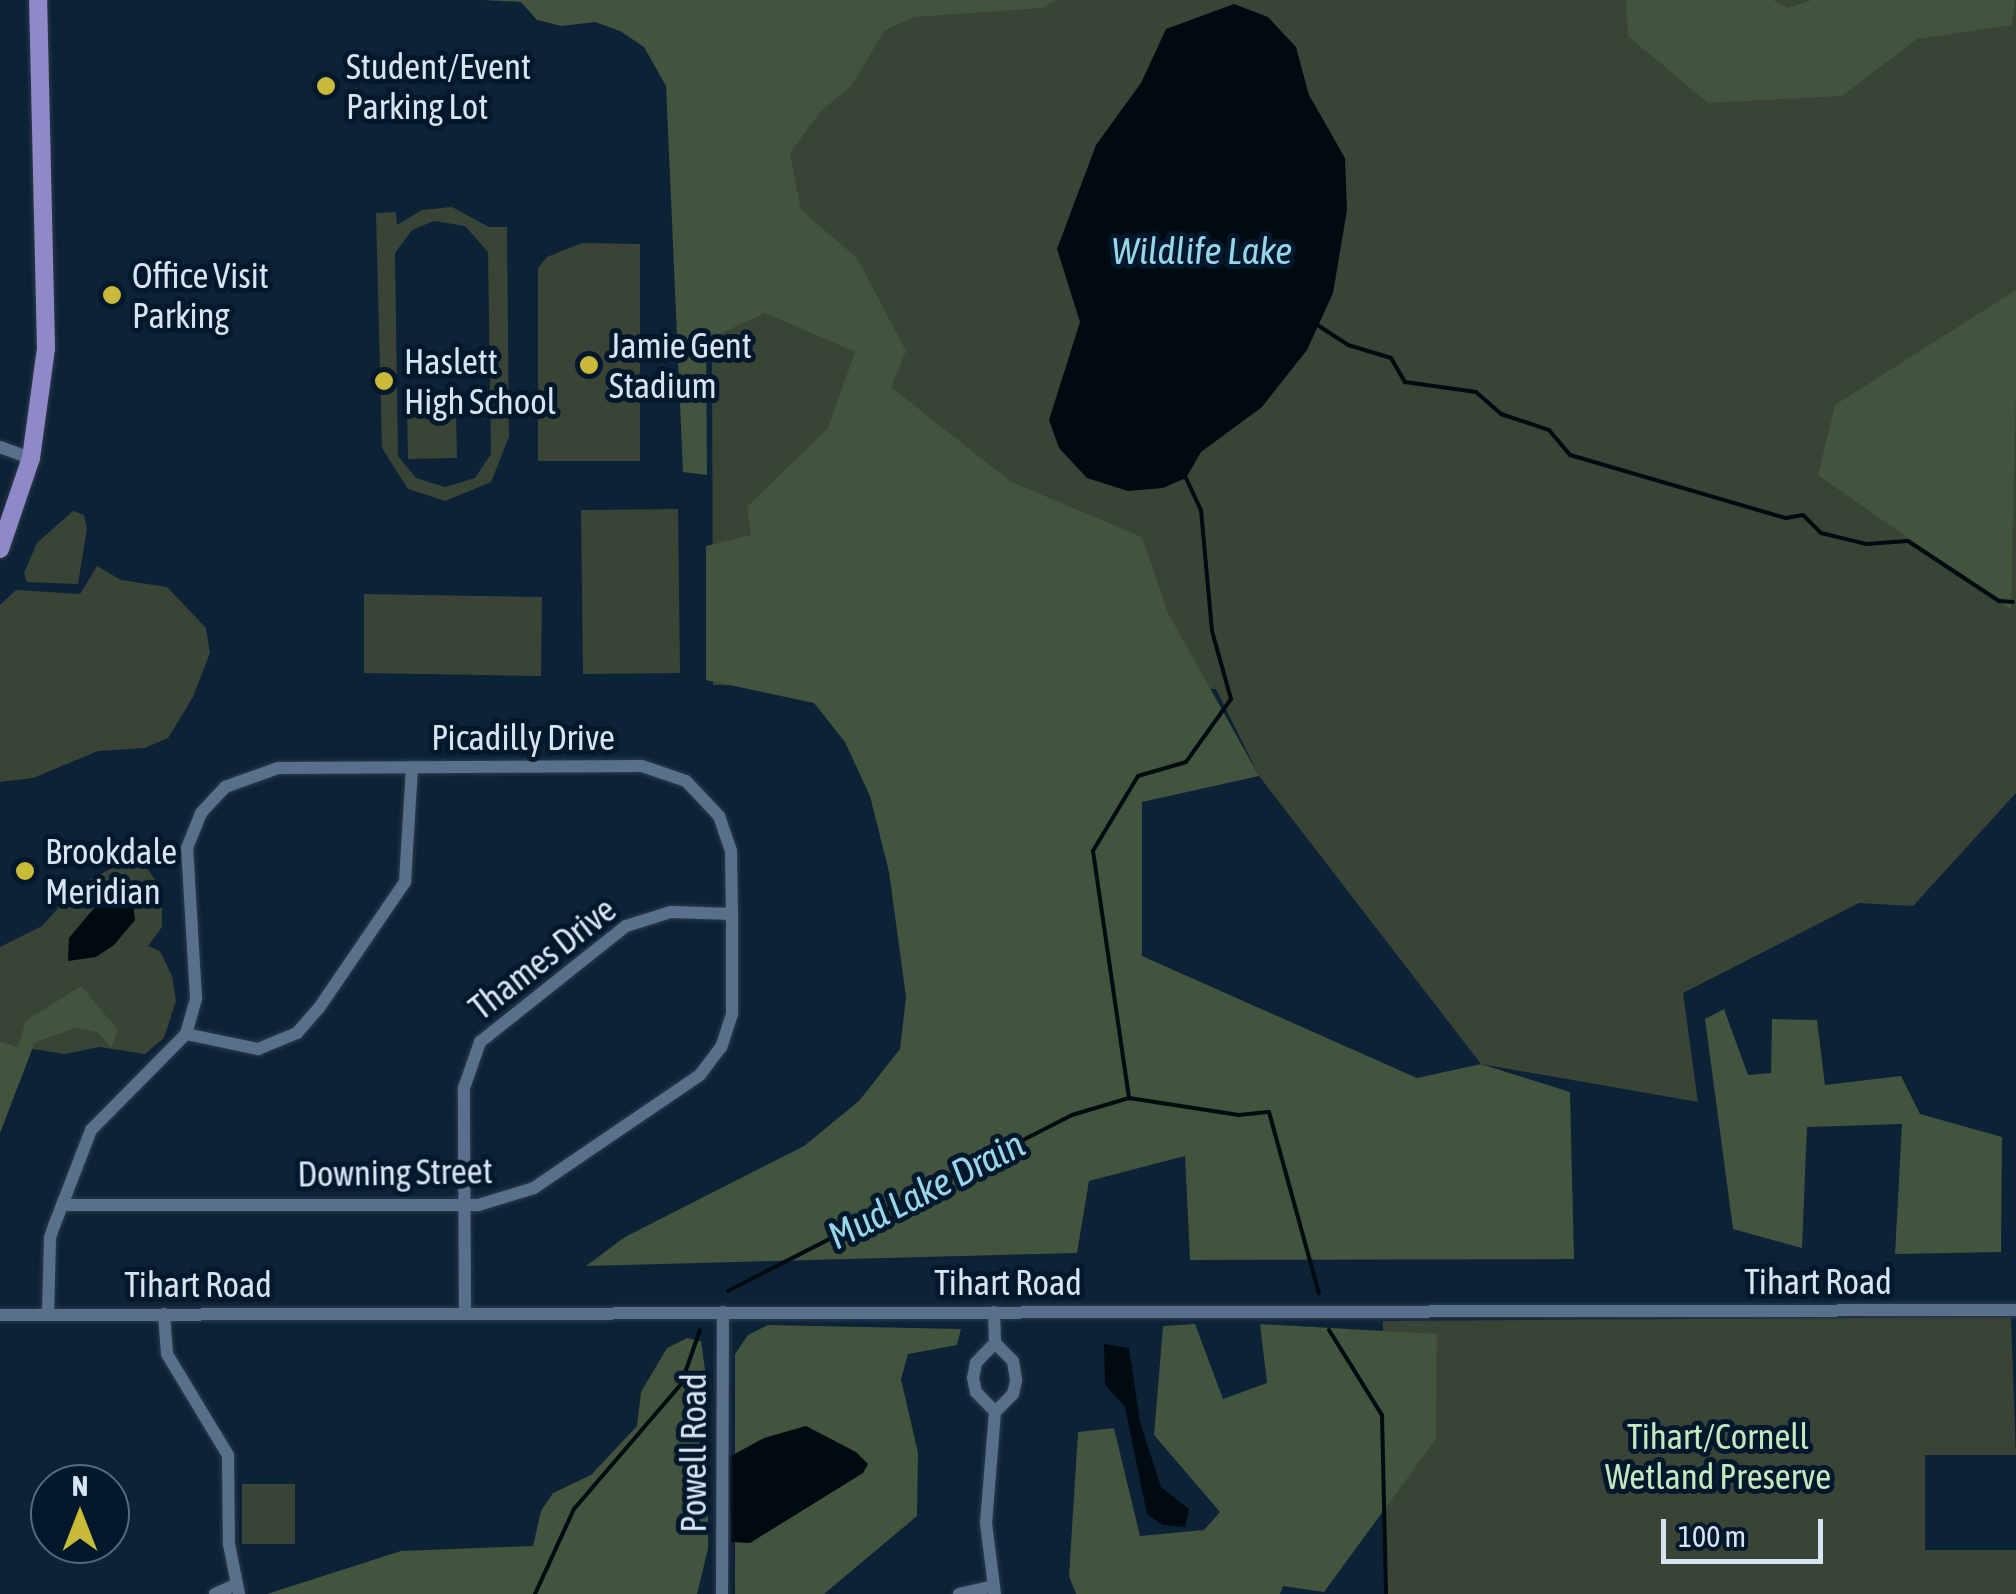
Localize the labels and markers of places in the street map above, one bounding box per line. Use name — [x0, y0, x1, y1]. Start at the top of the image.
place label: Student/Event Parking Lot — [346, 45, 531, 127]
marker: Student/Event Parking Lot — [315, 75, 337, 97]
place label: Office Visit Parking — [132, 254, 269, 336]
marker: Office Visit Parking — [101, 284, 123, 306]
place label: Jamie Gent Stadium — [609, 324, 752, 406]
place label: Haslett High School — [404, 340, 556, 422]
marker: Jamie Gent Stadium — [578, 354, 600, 376]
marker: Haslett High School — [373, 370, 395, 392]
place label: Brookdale Meridian — [45, 830, 177, 912]
marker: Brookdale Meridian — [14, 860, 36, 882]

